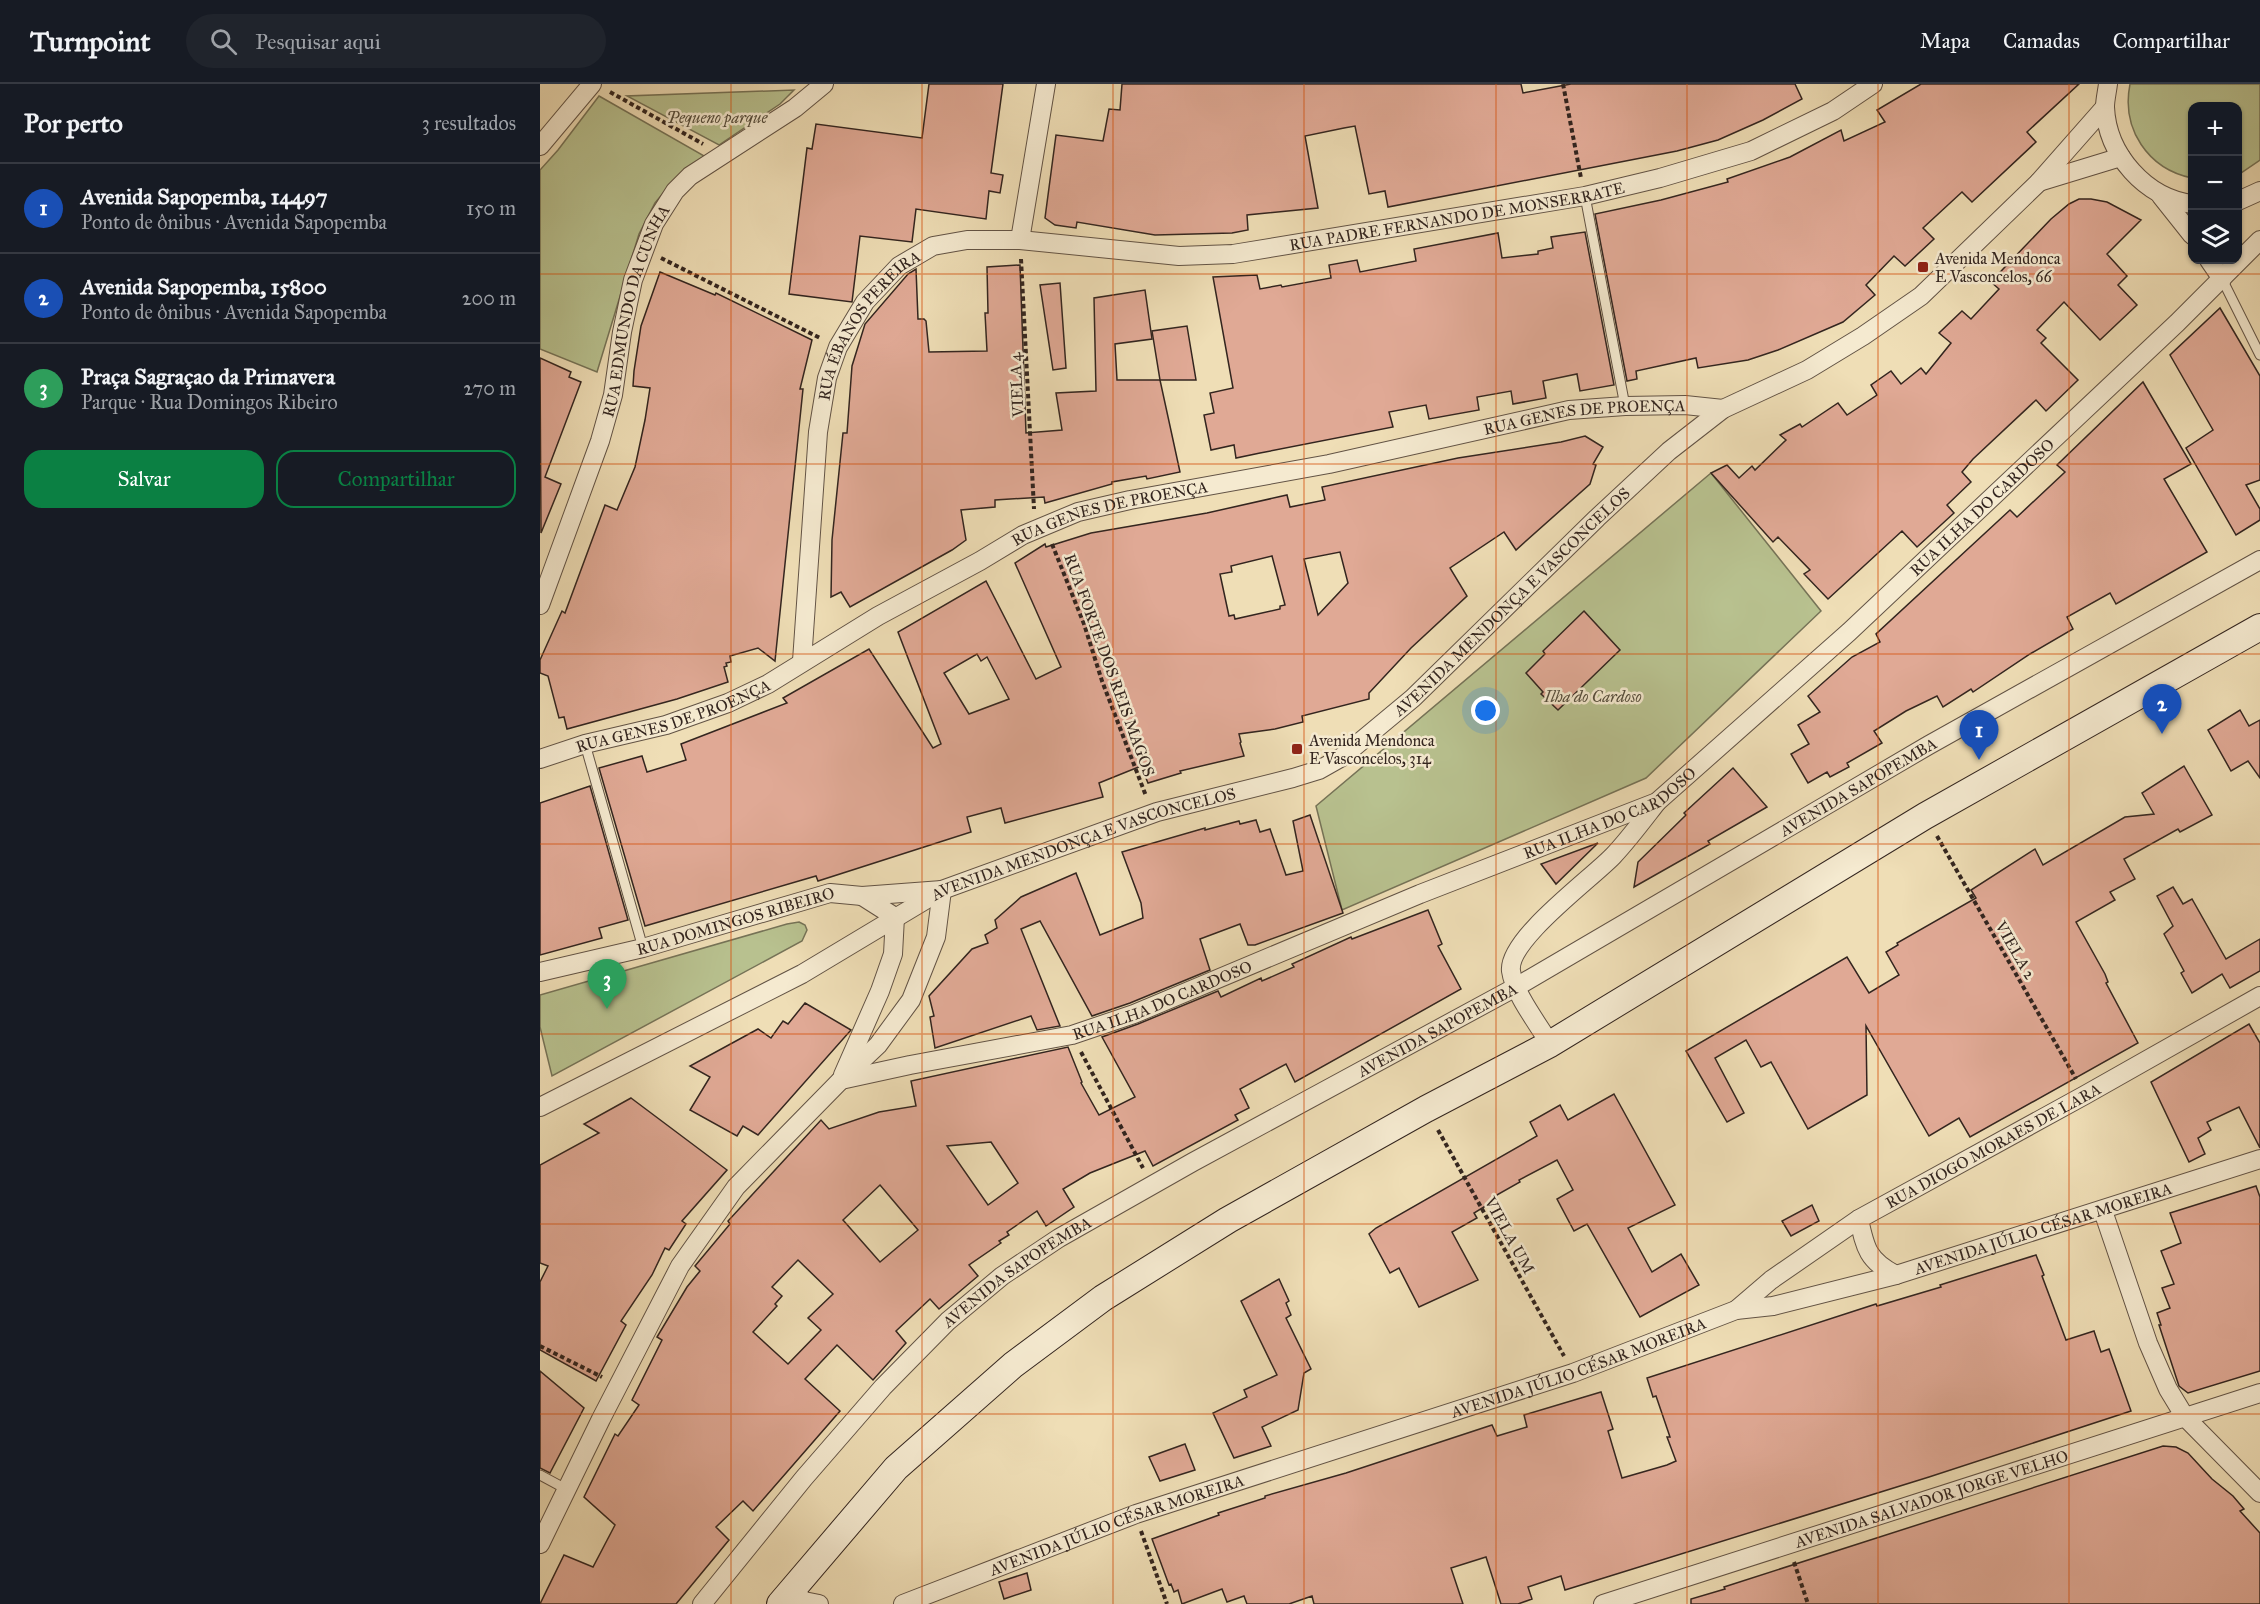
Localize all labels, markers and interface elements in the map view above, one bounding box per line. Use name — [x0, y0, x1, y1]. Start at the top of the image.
search box — [186, 14, 606, 68]
text: Turnpoint — [30, 24, 150, 59]
icon: search — [207, 25, 240, 58]
text: Pesquisar aqui — [255, 28, 381, 55]
text: Mapa — [1920, 28, 1970, 54]
text: Camadas — [2003, 28, 2080, 54]
text: Compartilhar — [2113, 28, 2230, 54]
map controls — [2188, 102, 2242, 264]
button: + — [2188, 102, 2242, 156]
text: Por perto — [24, 107, 123, 139]
park label: Pequeno parque — [667, 108, 768, 128]
text: 3 resultados — [422, 111, 516, 135]
button: − — [2188, 156, 2242, 210]
street label: RUA PADRE FERNANDO DE MONSERRATE — [1288, 178, 1626, 255]
text: Avenida Sapopemba, 14497 — [81, 183, 328, 210]
text: 1 — [40, 196, 47, 220]
text: 150 m — [466, 196, 516, 220]
street label: RUA EDMUNDO DA CUNHA — [598, 201, 674, 419]
text: Ponto de ônibus · Avenida Sapopemba — [81, 210, 387, 234]
button: layers — [2188, 210, 2242, 264]
street label: RUA ÉBANOS PEREIRA — [814, 246, 924, 402]
place label: Avenida Mendonca E Vasconcelos, 66 — [1934, 249, 2061, 286]
marker: Avenida Mendonca E Vasconcelos, 66 — [1916, 260, 1930, 274]
text: Avenida Sapopemba, 15800 — [81, 273, 327, 300]
text: 2 — [39, 286, 48, 310]
text: 200 m — [462, 286, 516, 310]
text: Ponto de ônibus · Avenida Sapopemba — [81, 300, 387, 324]
street label: VIELA 4 — [1005, 351, 1028, 419]
text: Praça Sagraçao da Primavera — [81, 363, 335, 390]
text: 3 — [40, 376, 48, 400]
text: 270 m — [463, 376, 516, 400]
text: Parque · Rua Domingos Ribeiro — [81, 390, 338, 414]
street label: RUA GENES DE PROENÇA — [1482, 396, 1686, 439]
street label: RUA ILHA DO CARDOSO — [1906, 435, 2058, 580]
button: Salvar — [24, 450, 264, 508]
button: Compartilhar — [276, 450, 516, 508]
street label: RUA GENES DE PROENÇA — [1008, 477, 1210, 550]
street label: AVENIDA MENDONÇA E VASCONCELOS — [1389, 483, 1634, 721]
street label: RUA FORTE DOS REIS MAGOS — [1060, 551, 1159, 779]
street label: RUA GENES DE PROENÇA — [573, 675, 774, 756]
pin: 2 — [2142, 684, 2182, 734]
park label: Ilha do Cardoso — [1543, 687, 1642, 706]
your location — [1471, 696, 1500, 725]
pin: 1 — [1960, 710, 1998, 760]
place label: Avenida Mendonca E Vasconcelos, 314 — [1308, 731, 1435, 768]
street label: AVENIDA SAPOPEMBA — [1776, 733, 1940, 841]
marker: Avenida Mendonca E Vasconcelos, 314 — [1290, 742, 1304, 756]
street label: RUA ILHA DO CARDOSO — [1521, 763, 1700, 863]
street label: AVENIDA MENDONÇA E VASCONCELOS — [927, 784, 1238, 905]
street label: RUA DOMINGOS RIBEIRO — [635, 883, 837, 959]
street label: VIELA 2 — [1991, 917, 2040, 983]
street label: RUA ILHA DO CARDOSO — [1070, 957, 1255, 1044]
pin: 3 — [588, 960, 626, 1009]
street label: AVENIDA SAPOPEMBA — [1354, 979, 1521, 1081]
street label: RUA DIOGO MORAES DE LARA — [1882, 1079, 2104, 1213]
street label: AVENIDA JÚLIO CÉSAR MOREIRA — [1911, 1179, 2175, 1279]
street label: VIELA UM — [1480, 1193, 1538, 1277]
street label: AVENIDA SAPOPEMBA — [938, 1213, 1095, 1332]
street label: AVENIDA JÚLIO CÉSAR MOREIRA — [1448, 1313, 1709, 1422]
street label: AVENIDA SALVADOR JORGE VELHO — [1792, 1446, 2071, 1552]
street label: AVENIDA JÚLIO CÉSAR MOREIRA — [986, 1471, 1247, 1580]

